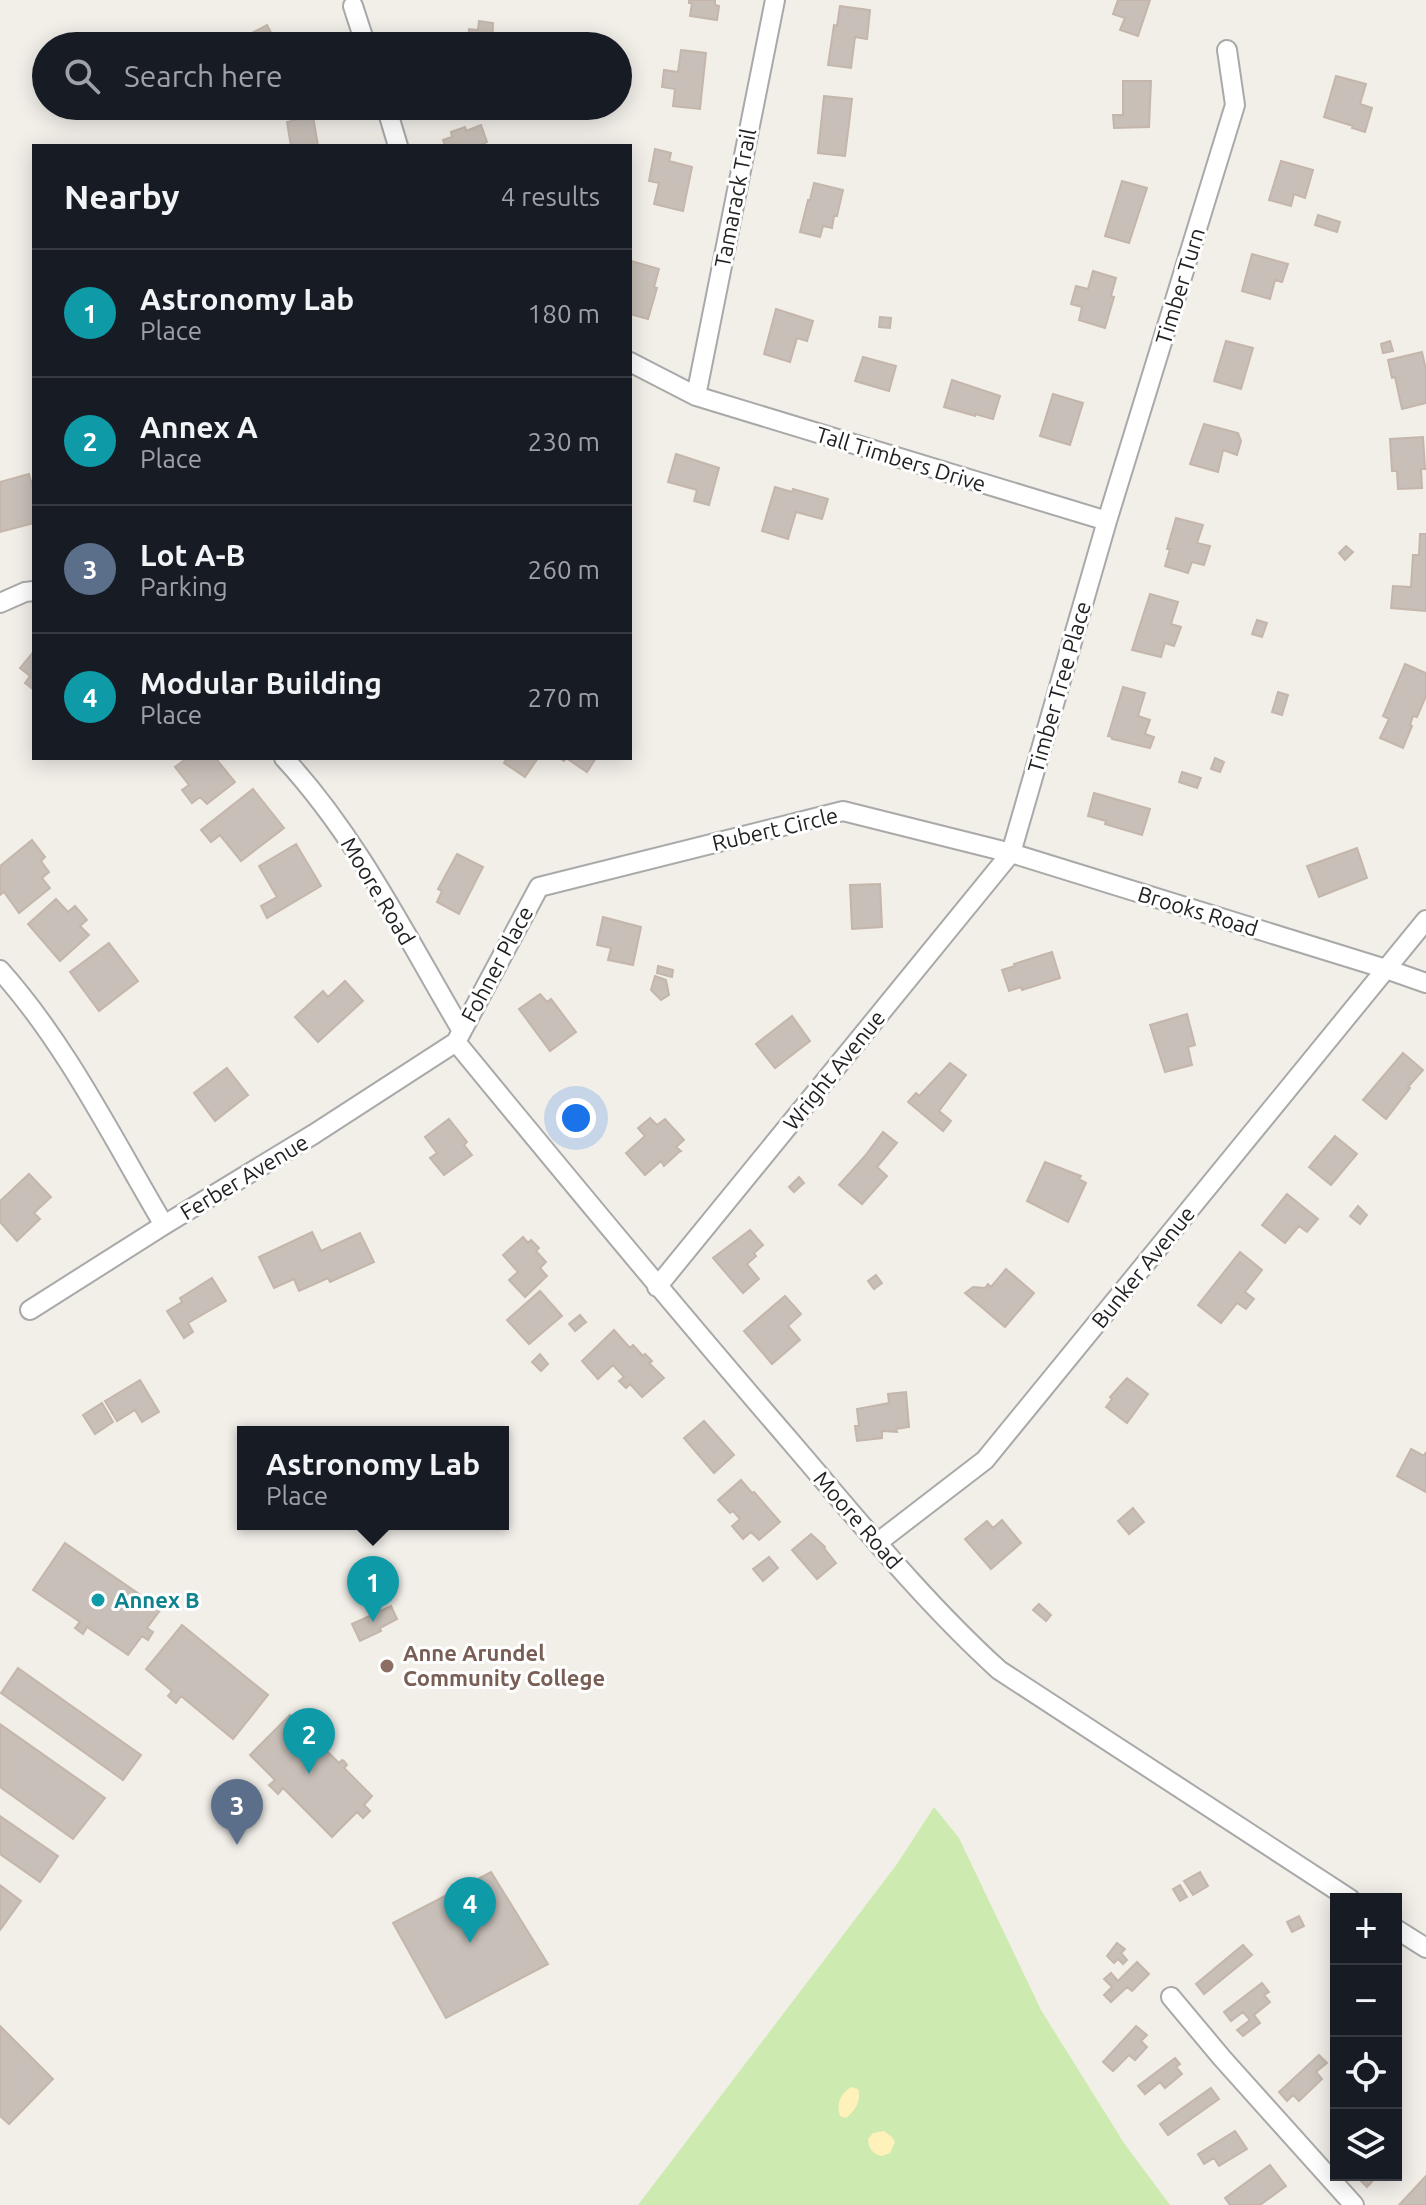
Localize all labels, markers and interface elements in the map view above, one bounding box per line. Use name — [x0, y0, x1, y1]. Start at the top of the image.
search box — [32, 32, 632, 120]
icon: search — [60, 54, 104, 98]
text: Search here — [124, 59, 283, 93]
street label: Tamarack Trail — [709, 126, 760, 270]
text: Nearby — [64, 177, 179, 215]
text: 4 results — [501, 182, 600, 211]
street label: Timber Turn — [1150, 225, 1209, 347]
text: Astronomy Lab — [140, 282, 354, 316]
text: 1 — [83, 299, 97, 328]
text: 180 m — [528, 299, 600, 328]
text: Place — [140, 316, 202, 345]
text: Annex A — [140, 410, 258, 444]
street label: Tall Timbers Drive — [813, 421, 989, 496]
text: 2 — [83, 427, 97, 456]
text: 230 m — [528, 427, 600, 456]
text: Place — [140, 444, 202, 473]
text: Lot A-B — [140, 538, 245, 572]
text: 3 — [83, 555, 97, 584]
text: 260 m — [528, 555, 600, 584]
text: Parking — [140, 572, 228, 601]
street label: Timber Tree Place — [1022, 598, 1095, 775]
text: Modular Building — [140, 666, 382, 700]
text: 4 — [83, 683, 97, 712]
text: 270 m — [528, 683, 600, 712]
text: Place — [140, 700, 202, 729]
street label: Rubert Circle — [709, 802, 840, 855]
street label: Moore Road — [337, 832, 420, 949]
street label: Brooks Road — [1135, 880, 1261, 941]
street label: Fohner Place — [456, 902, 538, 1026]
street label: Wright Avenue — [778, 1005, 890, 1135]
your location — [556, 1098, 596, 1138]
street label: Ferber Avenue — [175, 1129, 312, 1225]
street label: Bunker Avenue — [1086, 1201, 1199, 1333]
popup — [237, 1426, 509, 1530]
text: Astronomy Lab — [266, 1447, 480, 1481]
street label: Moore Road — [809, 1466, 908, 1574]
text: Place — [266, 1481, 328, 1510]
pin: 1 — [347, 1556, 399, 1622]
place label: Annex B — [114, 1587, 200, 1612]
marker: Annex B — [89, 1591, 107, 1609]
place label: Anne Arundel Community College — [403, 1640, 605, 1690]
marker: Anne Arundel Community College — [378, 1657, 396, 1675]
pin: 2 — [283, 1708, 335, 1774]
pin: 3 — [211, 1779, 263, 1845]
pin: 4 — [444, 1877, 496, 1943]
map controls — [1330, 1893, 1402, 2181]
button: + — [1330, 1893, 1402, 1965]
button: − — [1330, 1965, 1402, 2037]
button: locate — [1330, 2037, 1402, 2109]
button: layers — [1330, 2109, 1402, 2181]

